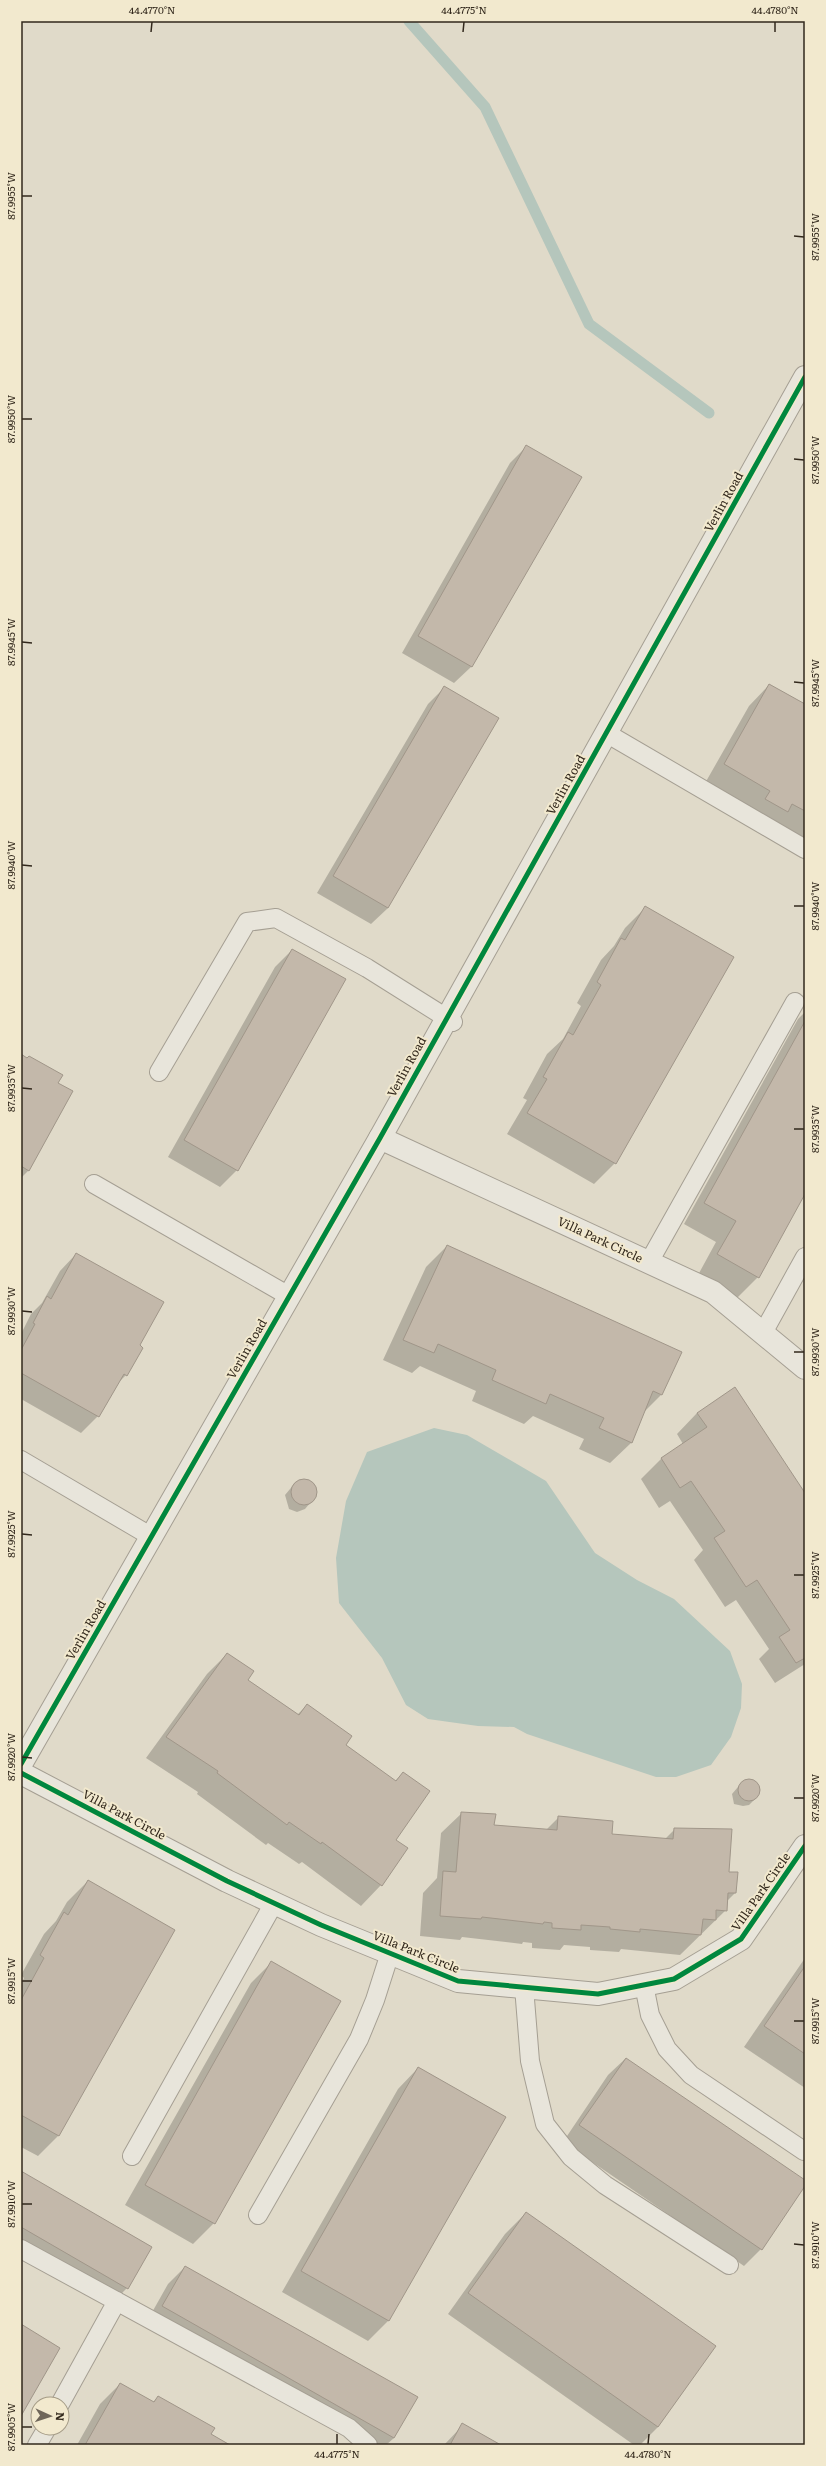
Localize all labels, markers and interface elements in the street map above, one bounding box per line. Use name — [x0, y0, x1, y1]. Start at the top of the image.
text: 44.4770°N — [129, 2, 175, 17]
text: 44.4775°N — [441, 2, 487, 17]
text: 44.4780°N — [751, 2, 799, 17]
text: 87.9955°W — [3, 172, 18, 220]
text: 87.9955°W — [807, 213, 822, 261]
text: 87.9950°W — [3, 395, 18, 443]
text: 87.9950°W — [807, 436, 822, 484]
street label: Verlin Road — [699, 467, 747, 535]
text: 87.9945°W — [3, 618, 18, 666]
text: 87.9945°W — [807, 659, 822, 707]
street label: Verlin Road — [541, 750, 589, 818]
text: 87.9940°W — [3, 841, 18, 889]
text: 87.9940°W — [807, 882, 822, 930]
street label: Verlin Road — [382, 1032, 430, 1100]
text: 87.9935°W — [3, 1064, 18, 1112]
text: 87.9935°W — [807, 1105, 822, 1153]
street label: Villa Park Circle — [555, 1211, 646, 1267]
text: 87.9930°W — [3, 1287, 18, 1335]
street label: Verlin Road — [222, 1315, 271, 1382]
text: 87.9930°W — [807, 1328, 822, 1376]
text: 87.9925°W — [3, 1510, 18, 1558]
text: 87.9925°W — [807, 1551, 822, 1599]
street label: Verlin Road — [61, 1596, 110, 1663]
text: 87.9920°W — [3, 1733, 18, 1781]
text: 87.9920°W — [807, 1774, 822, 1822]
street label: Villa Park Circle — [80, 1785, 169, 1844]
street label: Villa Park Circle — [726, 1848, 794, 1934]
street label: Villa Park Circle — [370, 1925, 463, 1977]
text: 87.9915°W — [3, 1958, 18, 2004]
text: 87.9915°W — [807, 1998, 822, 2044]
text: 87.9910°W — [3, 2180, 18, 2228]
text: 87.9910°W — [807, 2221, 822, 2269]
north arrow — [30, 2396, 70, 2436]
text: 87.9905°W — [3, 2403, 18, 2451]
text: N — [53, 2412, 69, 2422]
text: 44.4775°N — [314, 2446, 360, 2461]
text: 44.4780°N — [624, 2446, 672, 2461]

